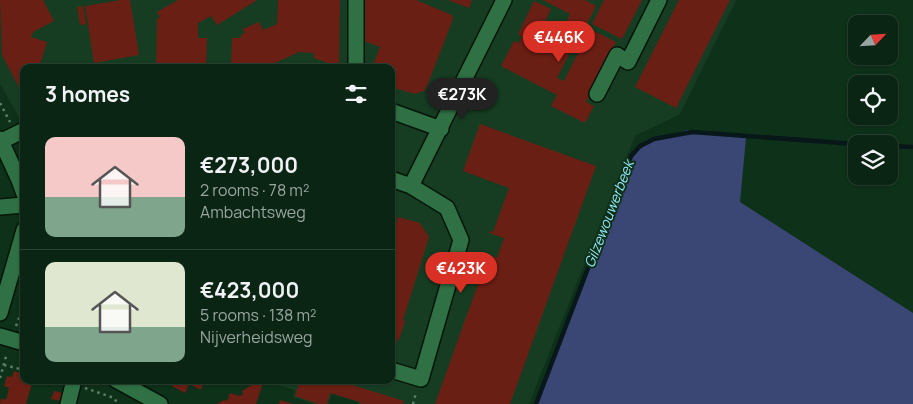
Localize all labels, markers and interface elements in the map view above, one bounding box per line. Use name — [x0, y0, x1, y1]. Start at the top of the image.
north arrow — [848, 15, 898, 65]
map controls — [848, 15, 898, 185]
pin: €446K — [524, 20, 594, 63]
text: €446K — [534, 26, 584, 48]
button: locate — [848, 75, 898, 125]
pin: €273K — [427, 78, 497, 120]
text: 3 homes — [45, 80, 130, 108]
icon: filters — [342, 80, 370, 108]
text: €273K — [438, 83, 486, 105]
button: layers — [848, 135, 898, 185]
text: €273,000 — [200, 151, 298, 179]
water label: Gilzewouwerbeek — [579, 156, 638, 270]
icon: home — [85, 157, 145, 217]
text: 2 rooms · 78 m² — [200, 179, 309, 201]
text: Ambachtsweg — [200, 201, 306, 223]
pin: €423K — [426, 252, 496, 294]
text: €423K — [436, 257, 486, 279]
text: €423,000 — [200, 276, 299, 304]
icon: home — [85, 282, 145, 342]
text: 5 rooms · 138 m² — [200, 304, 317, 326]
text: Nijverheidsweg — [200, 326, 313, 348]

